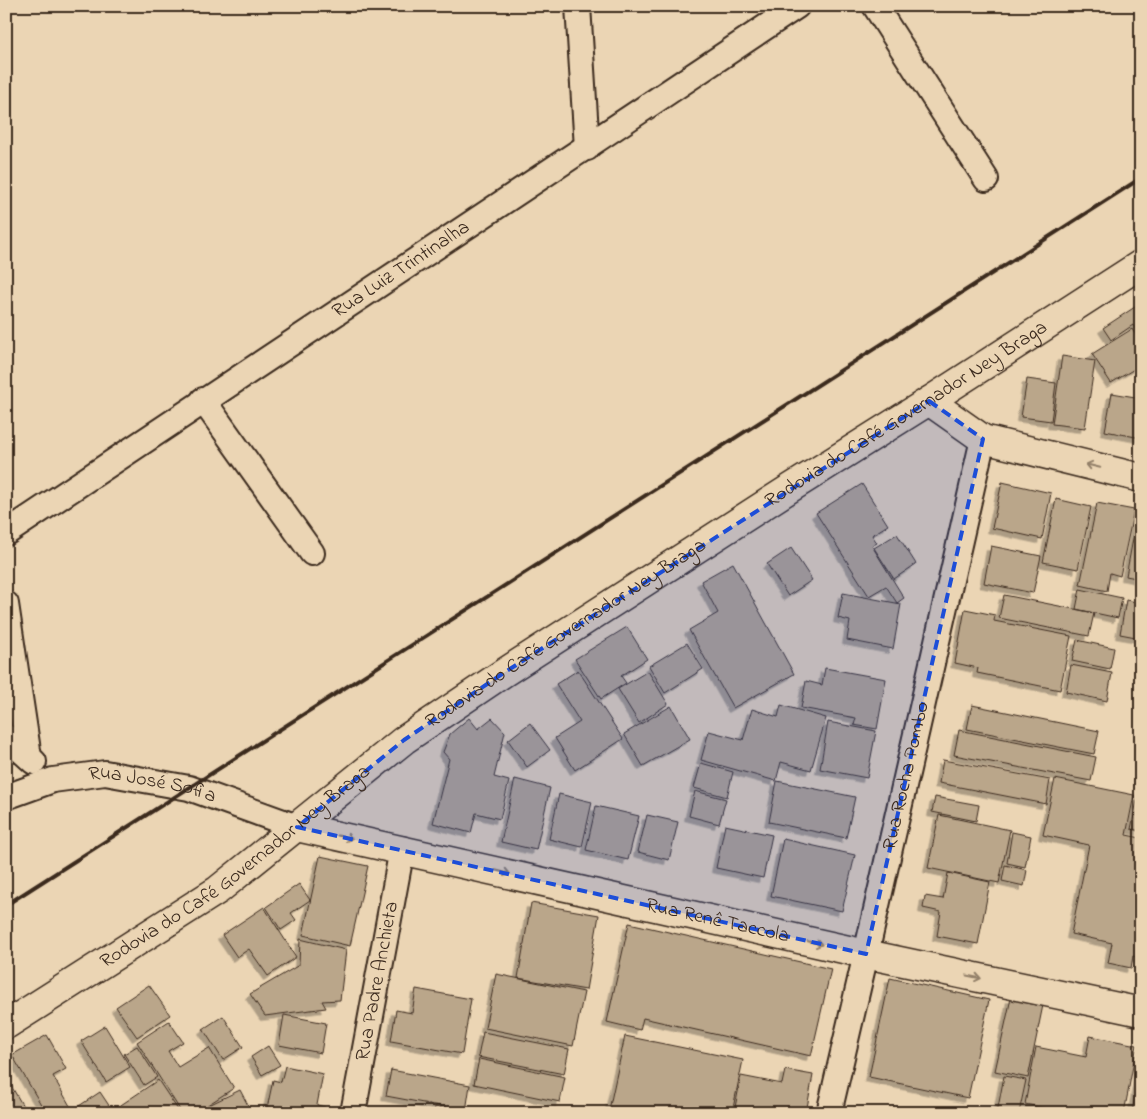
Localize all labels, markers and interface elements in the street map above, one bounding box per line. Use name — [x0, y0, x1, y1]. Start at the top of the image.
street label: Rua Luiz Trintinalha — [326, 213, 476, 326]
street label: Rodovia do Café Governador Ney Braga — [760, 314, 1053, 515]
one-way arrow — [1086, 461, 1102, 470]
street label: Rodovia do Café Governador Ney Braga — [420, 532, 712, 736]
street label: Rua Rocha Pombo — [876, 699, 937, 853]
street label: Rua José Sofia — [87, 758, 220, 811]
street label: Rodovia do Café Governador Ney Braga — [95, 758, 377, 976]
one-way arrow — [336, 833, 352, 842]
one-way arrow — [495, 868, 511, 877]
street label: Rua Renê Taccola — [643, 891, 792, 951]
street label: Rua Padre Anchieta — [348, 899, 406, 1063]
one-way arrow — [807, 939, 823, 948]
one-way arrow — [966, 973, 982, 982]

